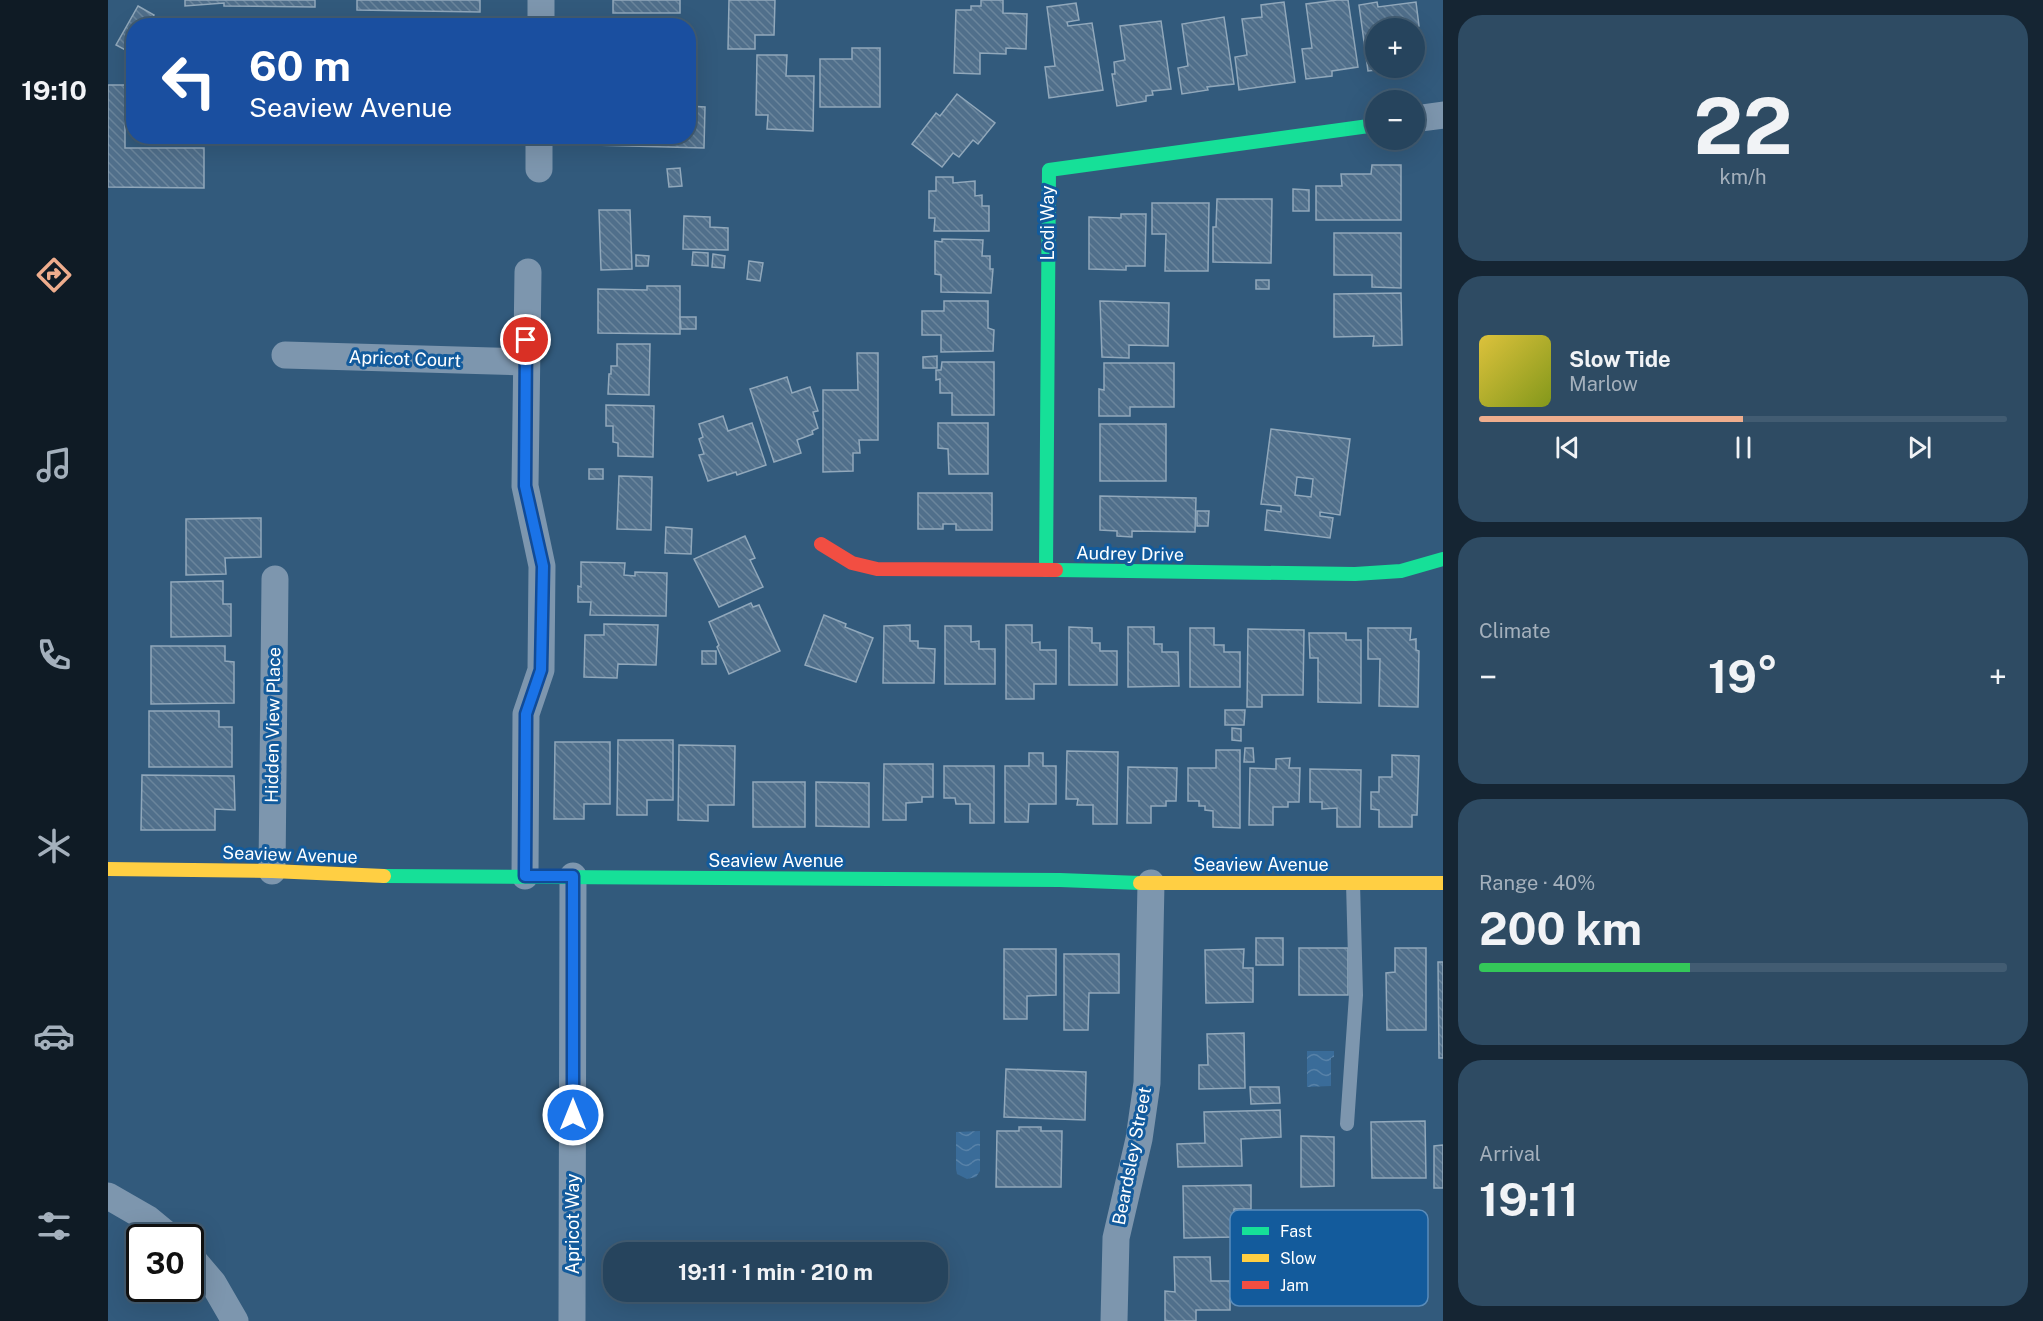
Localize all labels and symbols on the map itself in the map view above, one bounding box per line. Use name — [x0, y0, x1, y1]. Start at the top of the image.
street label: Lodi Way — [1037, 185, 1058, 261]
pin — [500, 314, 551, 365]
street label: Apricot Court — [348, 346, 462, 371]
street label: Audrey Drive — [1076, 542, 1184, 565]
street label: Hidden View Place — [261, 647, 284, 803]
street label: Seaview Avenue — [222, 842, 358, 867]
street label: Seaview Avenue — [708, 850, 844, 871]
street label: Seaview Avenue — [1193, 854, 1329, 875]
position arrow — [541, 1083, 605, 1147]
street label: Beardsley Street — [1108, 1085, 1155, 1227]
street label: Apricot Way — [562, 1173, 583, 1275]
legend — [1230, 1210, 1428, 1306]
text: Fast — [1280, 1222, 1312, 1241]
speed limit sign: 30 — [126, 1224, 204, 1302]
text: Slow — [1280, 1249, 1317, 1268]
text: Jam — [1280, 1276, 1309, 1295]

